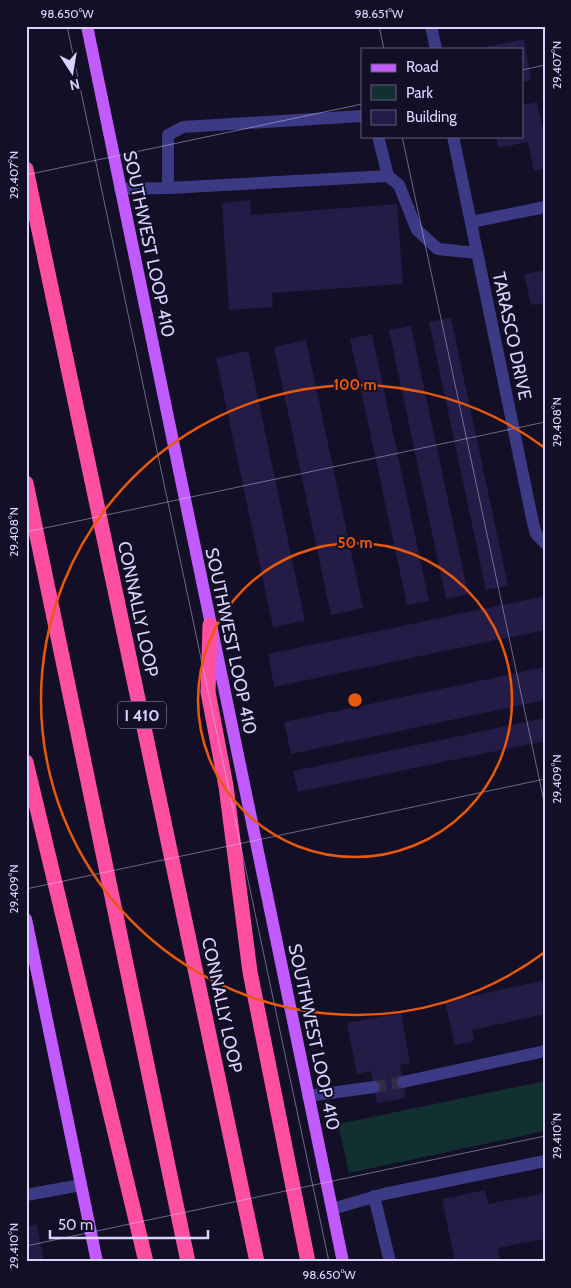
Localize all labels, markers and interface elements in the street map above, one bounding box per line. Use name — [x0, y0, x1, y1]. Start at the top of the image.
text: 98.650°W — [40, 6, 94, 21]
text: 98.651°W — [355, 6, 404, 21]
text: 29.407°N — [549, 41, 564, 89]
north arrow — [48, 48, 98, 98]
legend — [361, 48, 524, 138]
text: Road — [406, 58, 439, 76]
text: N — [68, 75, 81, 95]
text: Park — [406, 84, 433, 102]
text: Building — [406, 108, 457, 126]
street label: SOUTHWEST LOOP 410 — [118, 149, 180, 339]
text: 29.407°N — [6, 151, 21, 199]
street label: TARASCO DRIVE — [488, 270, 536, 402]
text: 100 m — [333, 376, 377, 394]
text: 29.408°N — [549, 397, 564, 447]
text: 29.408°N — [6, 507, 21, 557]
text: 50 m — [337, 534, 373, 552]
street label: CONNALLY LOOP — [113, 539, 163, 679]
street label: SOUTHWEST LOOP 410 — [200, 546, 262, 736]
centre of rings — [346, 691, 364, 709]
road number: I 410 — [118, 702, 166, 728]
text: 29.409°N — [549, 754, 564, 804]
text: 29.409°N — [6, 864, 21, 914]
street label: CONNALLY LOOP — [197, 935, 247, 1075]
street label: SOUTHWEST LOOP 410 — [283, 942, 345, 1132]
text: 29.410°N — [549, 1113, 564, 1159]
scale bar — [50, 1208, 208, 1240]
text: 50 m — [58, 1216, 93, 1234]
text: 29.410°N — [6, 1223, 21, 1269]
text: 98.650°W — [302, 1267, 356, 1282]

